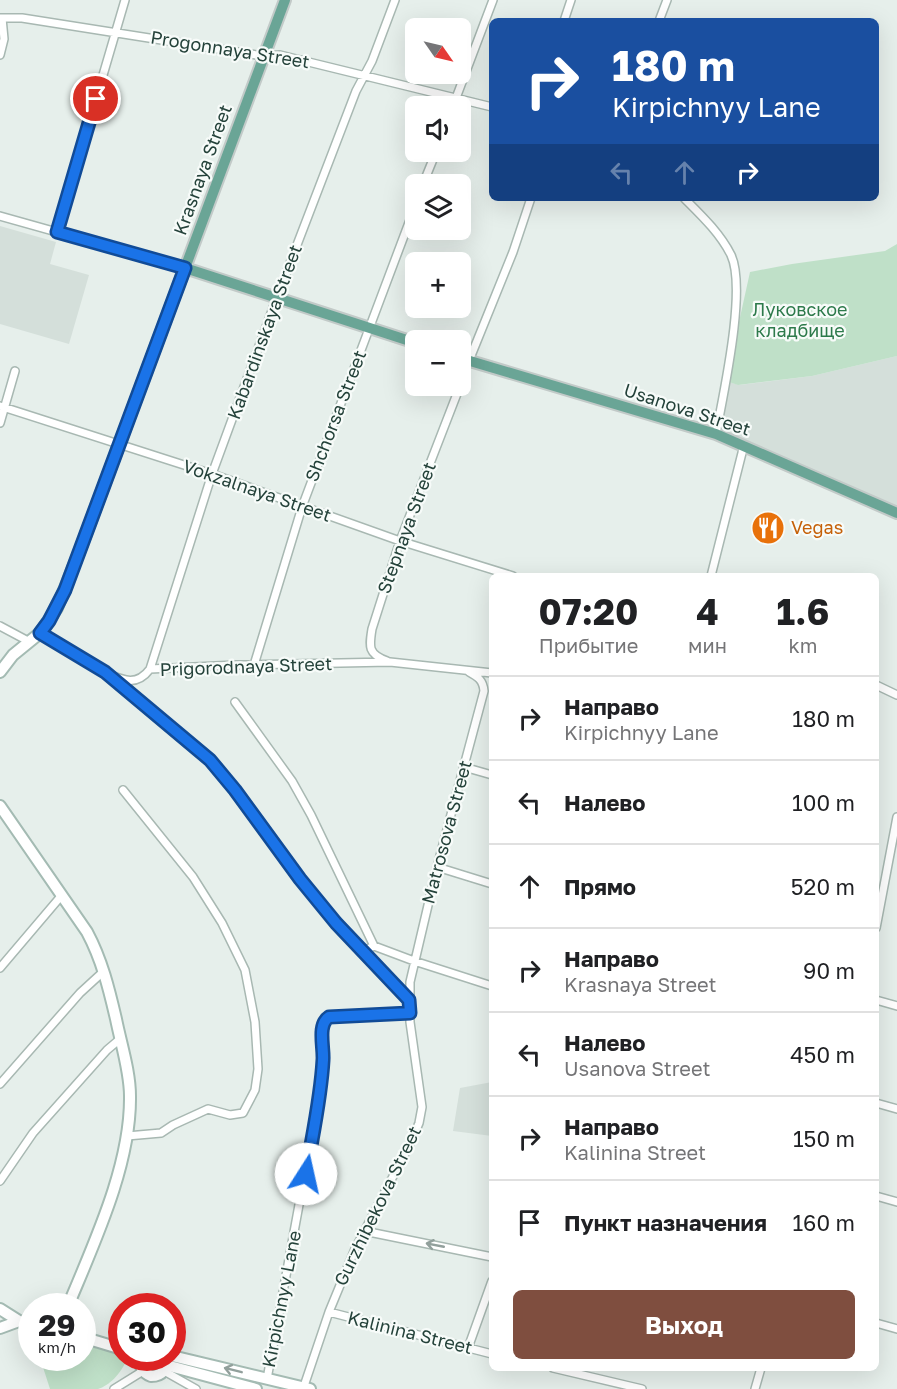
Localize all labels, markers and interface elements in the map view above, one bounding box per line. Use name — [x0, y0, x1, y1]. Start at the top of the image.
north arrow — [405, 18, 471, 84]
map controls — [405, 18, 471, 396]
street label: Progonnaya Street — [149, 26, 311, 72]
text: 180 m — [612, 40, 735, 90]
icon: right — [513, 42, 591, 120]
pin — [70, 73, 121, 124]
icon: arrive — [79, 82, 112, 115]
text: Kirpichnyy Lane — [612, 91, 821, 123]
button: sound — [405, 96, 471, 162]
street label: Krasnaya Street — [168, 101, 236, 238]
icon: left — [605, 156, 638, 189]
icon: ahead — [668, 156, 701, 189]
icon: right — [731, 156, 764, 189]
button: layers — [405, 174, 471, 240]
street label: Kabardinskaya Street — [222, 241, 306, 422]
button: + — [405, 252, 471, 318]
park label: Луковское кладбище — [753, 298, 847, 341]
button: − — [405, 330, 471, 396]
street label: Shchorsa Street — [300, 347, 370, 484]
street label: Usanova Street — [621, 378, 753, 440]
street label: Vokzalnaya Street — [180, 454, 334, 526]
street label: Stepnaya Street — [372, 459, 440, 596]
restaurant icon: Vegas — [750, 510, 786, 546]
place label: Vegas — [791, 516, 843, 538]
text: 07:20 — [539, 590, 638, 633]
text: 4 — [696, 590, 719, 633]
text: 1.6 — [776, 590, 829, 633]
text: Прибытие — [539, 633, 638, 657]
text: мин — [688, 633, 727, 657]
text: km — [788, 633, 817, 657]
street label: Prigorodnaya Street — [159, 652, 333, 680]
text: Направо — [564, 693, 659, 720]
icon: right — [513, 702, 546, 735]
text: 180 m — [792, 705, 855, 732]
text: Kirpichnyy Lane — [564, 720, 719, 744]
street label: Matrosova Street — [416, 758, 476, 906]
icon: left — [513, 786, 546, 819]
text: Налево — [564, 789, 646, 816]
text: 100 m — [792, 789, 855, 816]
icon: ahead — [513, 870, 546, 903]
text: Прямо — [564, 873, 636, 900]
text: 520 m — [791, 873, 855, 900]
text: Направо — [564, 945, 659, 972]
icon: right — [513, 954, 546, 987]
text: 90 m — [803, 957, 855, 984]
text: Krasnaya Street — [564, 972, 717, 996]
text: Налево — [564, 1029, 646, 1056]
icon: left — [513, 1038, 546, 1071]
text: 450 m — [790, 1041, 855, 1068]
text: Usanova Street — [564, 1056, 711, 1080]
text: Направо — [564, 1113, 659, 1140]
street label: Gurzhibekova Street — [329, 1122, 425, 1289]
icon: right — [513, 1122, 546, 1155]
text: 150 m — [793, 1125, 855, 1152]
text: Kalinina Street — [564, 1140, 706, 1164]
position arrow — [274, 1142, 338, 1206]
icon: arrive — [513, 1206, 546, 1239]
text: Пункт назначения — [564, 1209, 767, 1236]
text: 160 m — [792, 1209, 855, 1236]
street label: Kirpichnyy Lane — [257, 1228, 305, 1369]
one-way arrow — [425, 1239, 445, 1250]
button: Выход — [513, 1290, 855, 1359]
speed limit sign: 30 — [108, 1293, 186, 1371]
street label: Kalinina Street — [346, 1306, 475, 1358]
text: 29 — [38, 1307, 76, 1343]
text: km/h — [38, 1338, 76, 1356]
one-way arrow — [224, 1364, 243, 1376]

